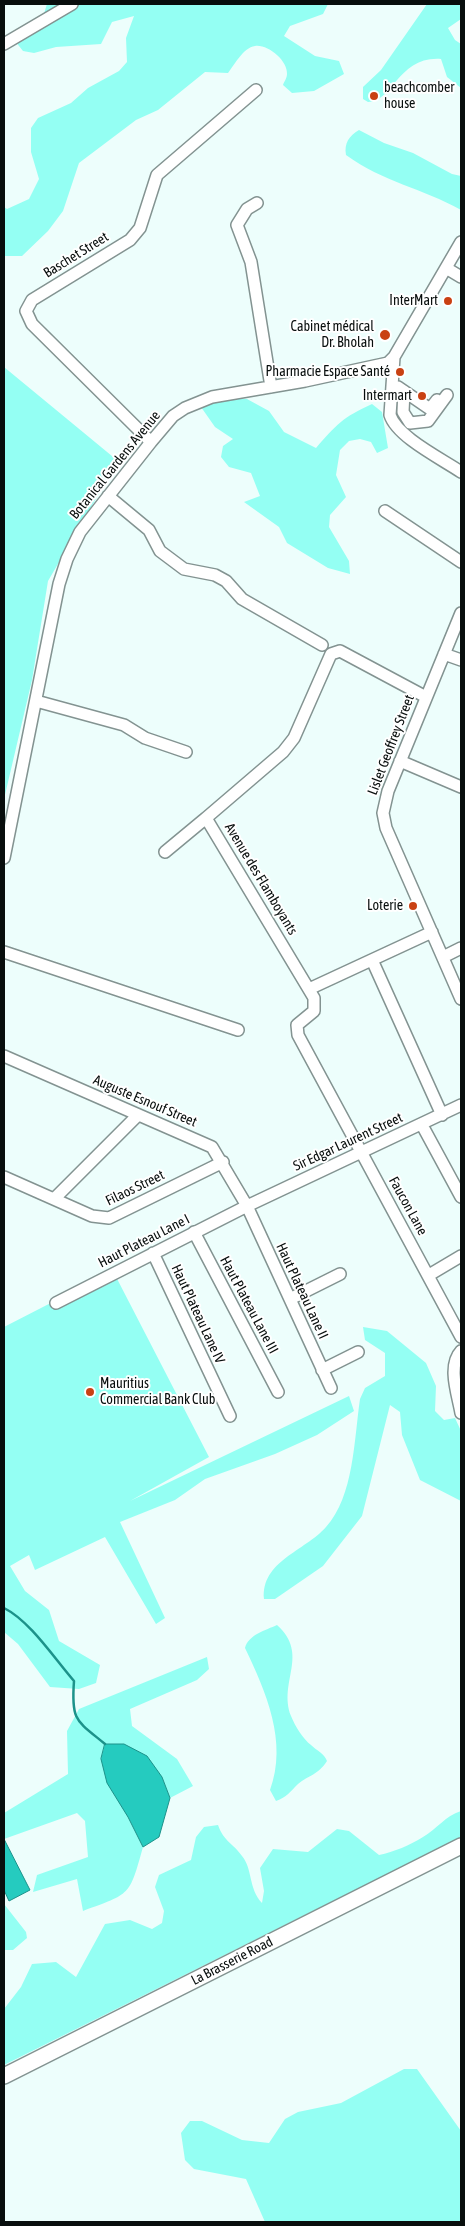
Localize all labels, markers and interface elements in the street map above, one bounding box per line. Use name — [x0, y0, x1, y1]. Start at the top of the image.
place label: beachcomber house — [384, 80, 454, 112]
marker: beachcomber house — [368, 90, 380, 102]
street label: Baschet Street — [41, 229, 111, 281]
place label: InterMart — [389, 293, 438, 309]
marker: InterMart — [442, 295, 454, 307]
place label: Cabinet médical Dr. Bholah — [291, 319, 374, 352]
marker: Cabinet médical Dr. Bholah — [378, 328, 392, 342]
place label: Pharmacie Espace Santé — [266, 364, 390, 380]
marker: Pharmacie Espace Santé — [394, 366, 406, 378]
place label: Intermart — [363, 388, 412, 404]
marker: Intermart — [416, 390, 428, 402]
street label: Botanical Gardens Avenue — [66, 407, 164, 523]
street label: Lislet Geoffrey Street — [364, 692, 418, 798]
street label: Avenue des Flamboyants — [221, 820, 301, 938]
place label: Loterie — [367, 898, 403, 914]
marker: Loterie — [407, 900, 419, 912]
street label: Auguste Esnouf Street — [91, 1072, 199, 1130]
street label: Sir Edgar Laurent Street — [291, 1109, 405, 1175]
street label: Filaos Street — [103, 1167, 167, 1209]
street label: Faucon Lane — [385, 1174, 431, 1238]
street label: Haut Plateau Lane I — [95, 1211, 193, 1271]
street label: Haut Plateau Lane II — [272, 1240, 332, 1342]
street label: Haut Plateau Lane III — [216, 1254, 282, 1356]
street label: Haut Plateau Lane IV — [168, 1262, 228, 1366]
place label: Mauritius Commercial Bank Club — [100, 1376, 215, 1408]
marker: Mauritius Commercial Bank Club — [84, 1386, 96, 1398]
street label: La Brasserie Road — [188, 1933, 276, 1989]

